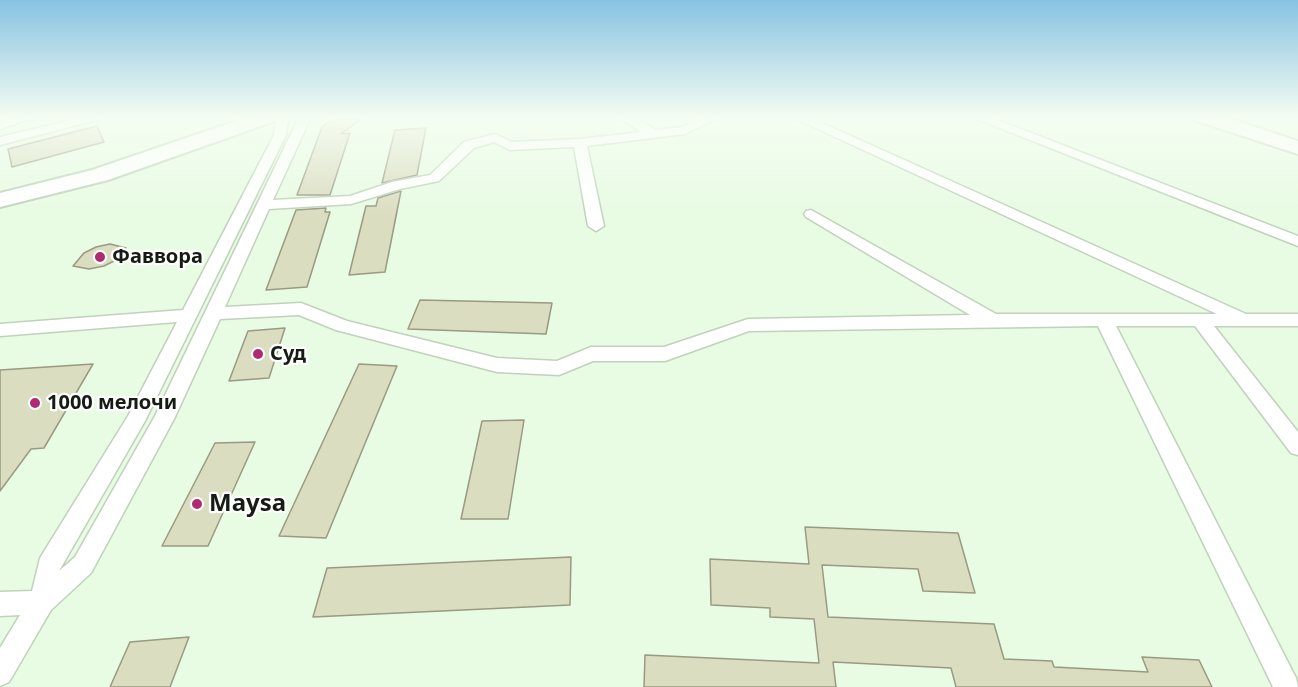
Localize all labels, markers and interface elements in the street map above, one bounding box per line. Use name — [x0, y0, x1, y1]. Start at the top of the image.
place label: Фаввора — [112, 245, 203, 269]
marker: Фаввора — [93, 250, 107, 264]
place label: Суд — [270, 342, 306, 366]
marker: Суд — [251, 347, 265, 361]
place label: 1000 мелочи — [47, 391, 177, 415]
marker: 1000 мелочи — [28, 396, 42, 410]
place label: Maysa — [209, 490, 286, 518]
marker: Maysa — [190, 497, 204, 511]

